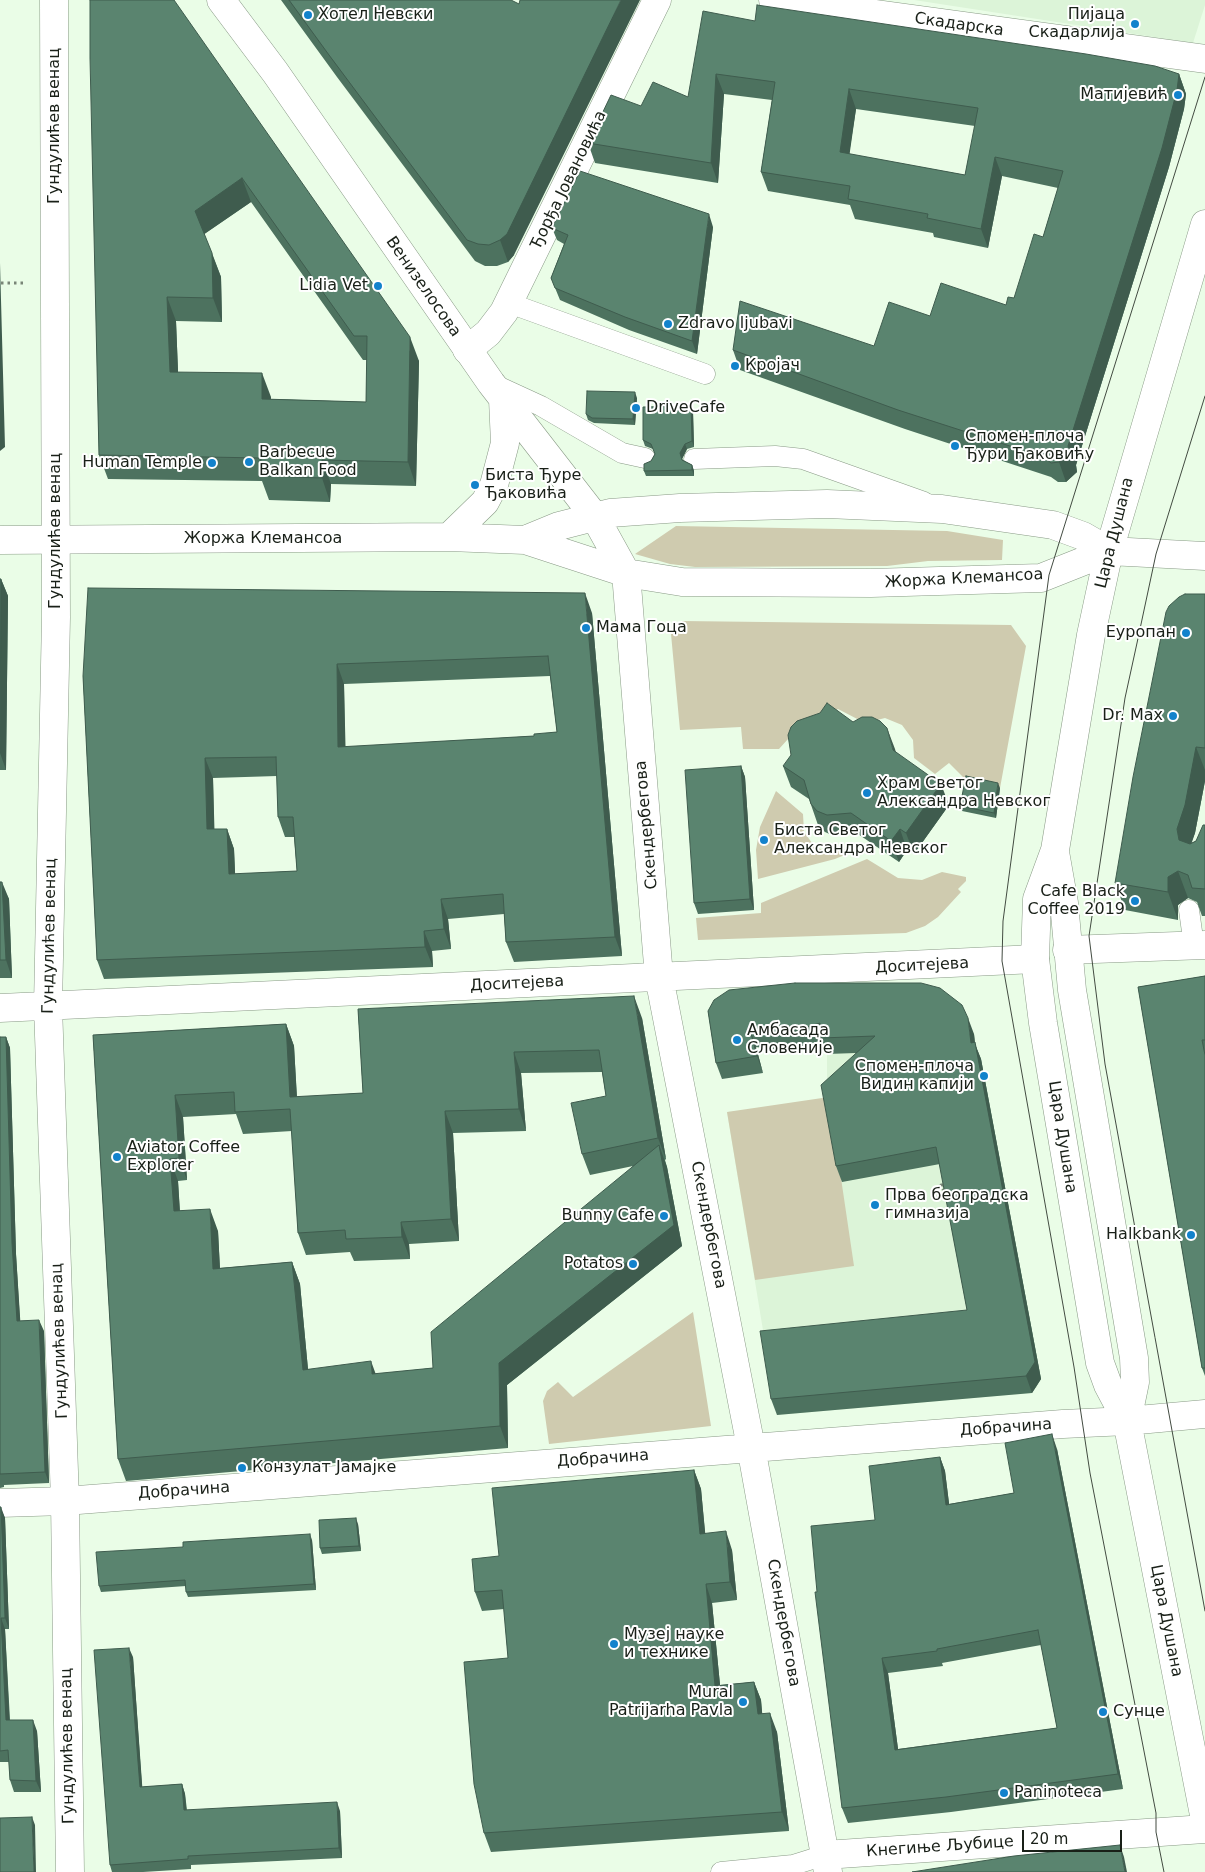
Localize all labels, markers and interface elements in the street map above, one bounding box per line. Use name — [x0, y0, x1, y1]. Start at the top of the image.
place label: Хотел Невски — [318, 5, 433, 25]
place label: Пијаца Скадарлија — [1028, 5, 1125, 43]
marker: Хотел Невски — [302, 9, 314, 21]
street label: Скадарска — [913, 9, 1005, 41]
marker: Пијаца Скадарлија — [1129, 18, 1141, 30]
street label: Гундулићев венац — [45, 48, 65, 204]
place label: Матијевић — [1080, 85, 1168, 105]
marker: Матијевић — [1172, 89, 1184, 101]
street label: Ђорђа Јовановића — [527, 108, 611, 252]
street label: Венизелосова — [381, 233, 465, 341]
place label: Lidia Vet — [299, 276, 368, 296]
marker: Lidia Vet — [372, 280, 384, 292]
place label: Zdravo ljubavi — [678, 314, 793, 334]
marker: Zdravo ljubavi — [662, 318, 674, 330]
place label: Кројач — [745, 356, 800, 376]
marker: Кројач — [729, 360, 741, 372]
place label: DriveCafe — [646, 398, 725, 418]
marker: DriveCafe — [630, 402, 642, 414]
place label: Спомен-плоча Ђури Ђаковићу — [965, 427, 1094, 465]
marker: Спомен-плоча Ђури Ђаковићу — [949, 440, 961, 452]
place label: Barbecue Balkan Food — [259, 443, 357, 481]
street label: Гундулићев венац — [46, 453, 66, 609]
place label: Human Temple — [82, 453, 202, 473]
marker: Barbecue Balkan Food — [243, 456, 255, 468]
marker: Human Temple — [206, 457, 218, 469]
place label: Биста Ђуре Ђаковића — [485, 466, 581, 504]
street label: Цара Душана — [1092, 475, 1138, 591]
marker: Биста Ђуре Ђаковића — [469, 479, 481, 491]
street label: Жоржа Клемансоа — [184, 529, 342, 549]
street label: Жоржа Клемансоа — [884, 565, 1044, 593]
place label: Мама Гоца — [596, 618, 687, 638]
marker: Мама Гоца — [580, 622, 592, 634]
place label: Еуропан — [1106, 623, 1176, 643]
marker: Еуропан — [1180, 627, 1192, 639]
place label: Dr. Max — [1102, 706, 1163, 726]
marker: Dr. Max — [1167, 710, 1179, 722]
street label: Скендербегова — [632, 760, 662, 890]
place label: Храм Светог Александра Невског — [877, 774, 1051, 812]
marker: Храм Светог Александра Невског — [861, 787, 873, 799]
place label: Биста Светог Александра Невског — [774, 821, 948, 859]
marker: Биста Светог Александра Невског — [758, 834, 770, 846]
street label: Гундулићев венац — [39, 858, 61, 1014]
place label: Cafe Black Coffee 2019 — [1028, 882, 1125, 920]
marker: Cafe Black Coffee 2019 — [1129, 895, 1141, 907]
street label: Доситејева — [874, 954, 970, 978]
street label: Доситејева — [469, 972, 565, 996]
place label: Амбасада Словеније — [747, 1021, 833, 1059]
marker: Амбасада Словеније — [731, 1034, 743, 1046]
place label: Спомен-плоча Видин капији — [855, 1057, 974, 1095]
marker: Спомен-плоча Видин капији — [978, 1070, 990, 1082]
street label: Цара Душана — [1044, 1079, 1080, 1195]
place label: Aviator Coffee Explorer — [127, 1138, 240, 1176]
marker: Aviator Coffee Explorer — [111, 1151, 123, 1163]
street label: Скендербегова — [686, 1160, 730, 1290]
place label: Прва београдска гимназија — [885, 1186, 1029, 1224]
marker: Прва београдска гимназија — [869, 1199, 881, 1211]
place label: Bunny Cafe — [562, 1206, 654, 1226]
marker: Bunny Cafe — [658, 1210, 670, 1222]
place label: Halkbank — [1106, 1225, 1181, 1245]
marker: Halkbank — [1185, 1229, 1197, 1241]
place label: Potatos — [564, 1254, 623, 1274]
marker: Potatos — [627, 1258, 639, 1270]
street label: Гундулићев венац — [48, 1263, 72, 1419]
street label: Добрачина — [959, 1415, 1053, 1441]
street label: Добрачина — [556, 1446, 650, 1472]
place label: Конзулат Јамајке — [252, 1458, 396, 1478]
marker: Конзулат Јамајке — [236, 1462, 248, 1474]
street label: Добрачина — [137, 1478, 231, 1504]
street label: Скендербегова — [762, 1558, 804, 1688]
street label: Цара Душана — [1146, 1563, 1186, 1679]
place label: Музеј науке и технике — [624, 1625, 724, 1663]
marker: Музеј науке и технике — [608, 1638, 620, 1650]
street label: Гундулићев венац — [57, 1668, 79, 1824]
place label: Mural Patrijarha Pavla — [609, 1683, 733, 1721]
marker: Mural Patrijarha Pavla — [737, 1696, 749, 1708]
place label: Сунце — [1113, 1702, 1165, 1722]
marker: Сунце — [1097, 1706, 1109, 1718]
place label: Paninoteca — [1014, 1783, 1102, 1803]
marker: Paninoteca — [998, 1787, 1010, 1799]
scale bar — [1025, 1820, 1125, 1852]
text: 20 m — [1030, 1830, 1068, 1848]
street label: Кнегиње Љубице — [866, 1832, 1014, 1862]

